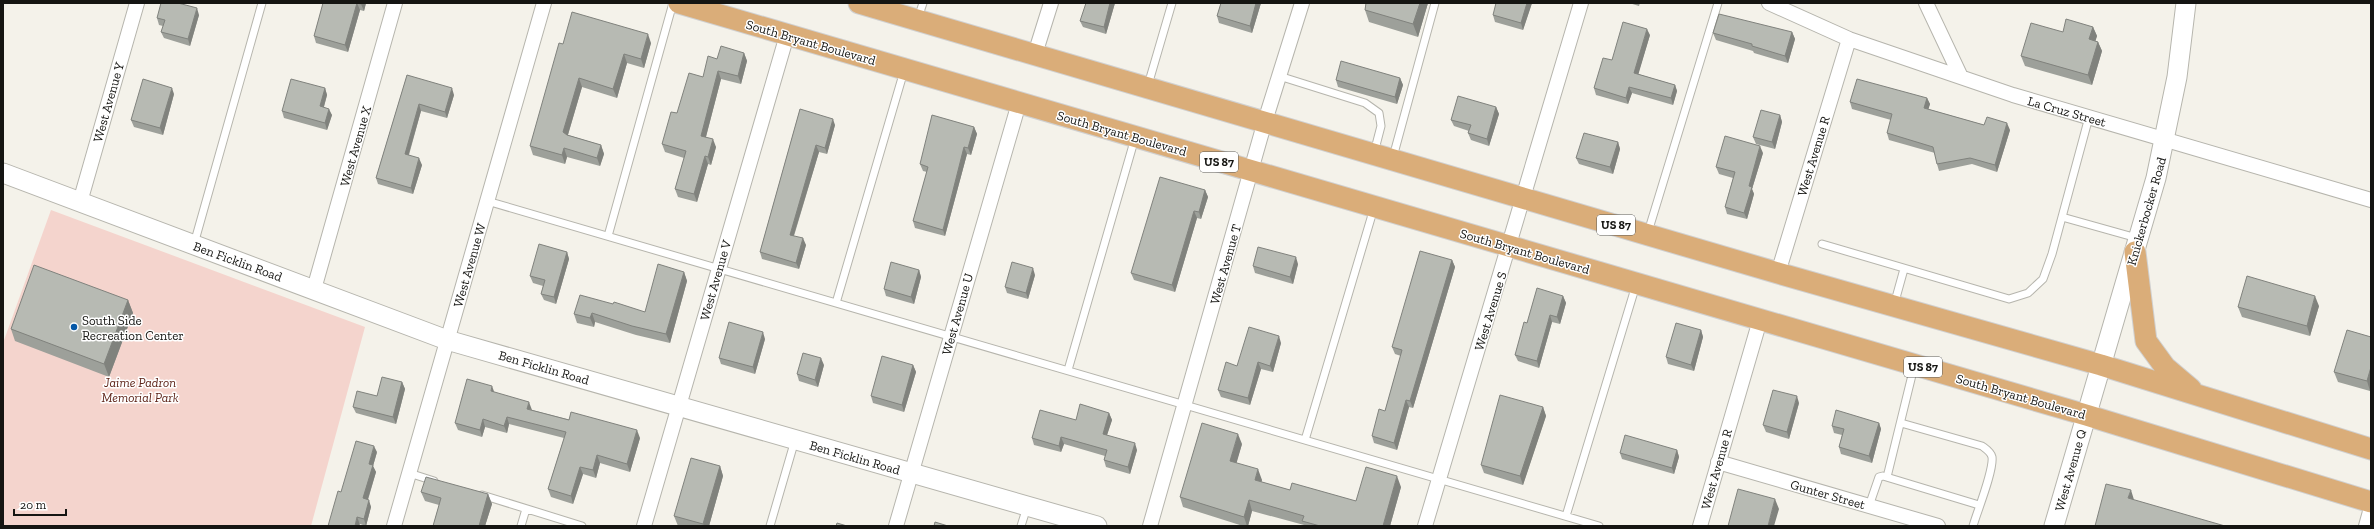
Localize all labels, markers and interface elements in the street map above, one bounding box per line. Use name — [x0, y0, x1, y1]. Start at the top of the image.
street label: South Bryant Boulevard — [744, 17, 877, 68]
street label: West Avenue Y — [90, 60, 127, 144]
street label: La Cruz Street — [2026, 93, 2108, 130]
street label: West Avenue X — [337, 103, 374, 188]
street label: South Bryant Boulevard — [1055, 108, 1188, 159]
street label: West Avenue R — [1794, 114, 1833, 198]
road number: US 87 — [1200, 152, 1238, 172]
street label: Knickerbocker Road — [2124, 155, 2169, 267]
road number: US 87 — [1597, 215, 1635, 235]
street label: West Avenue W — [450, 221, 489, 309]
street label: West Avenue T — [1207, 222, 1244, 306]
street label: South Bryant Boulevard — [1458, 226, 1591, 277]
street label: Ben Ficklin Road — [191, 238, 284, 285]
street label: West Avenue V — [697, 238, 734, 322]
street label: West Avenue S — [1471, 270, 1510, 352]
street label: West Avenue U — [939, 272, 976, 357]
place label: South Side Recreation Center — [82, 313, 184, 343]
marker: South Side Recreation Center — [69, 322, 79, 332]
street label: Ben Ficklin Road — [497, 347, 591, 388]
road number: US 87 — [1904, 357, 1942, 377]
street label: South Bryant Boulevard — [1954, 371, 2087, 422]
park label: Jaime Padron Memorial Park — [101, 375, 179, 405]
street label: West Avenue R — [1698, 427, 1735, 511]
street label: West Avenue Q — [2052, 427, 2089, 513]
street label: Ben Ficklin Road — [808, 437, 902, 478]
street label: Gunter Street — [1789, 477, 1867, 512]
scale bar — [14, 491, 66, 517]
text: 20 m — [20, 498, 47, 512]

